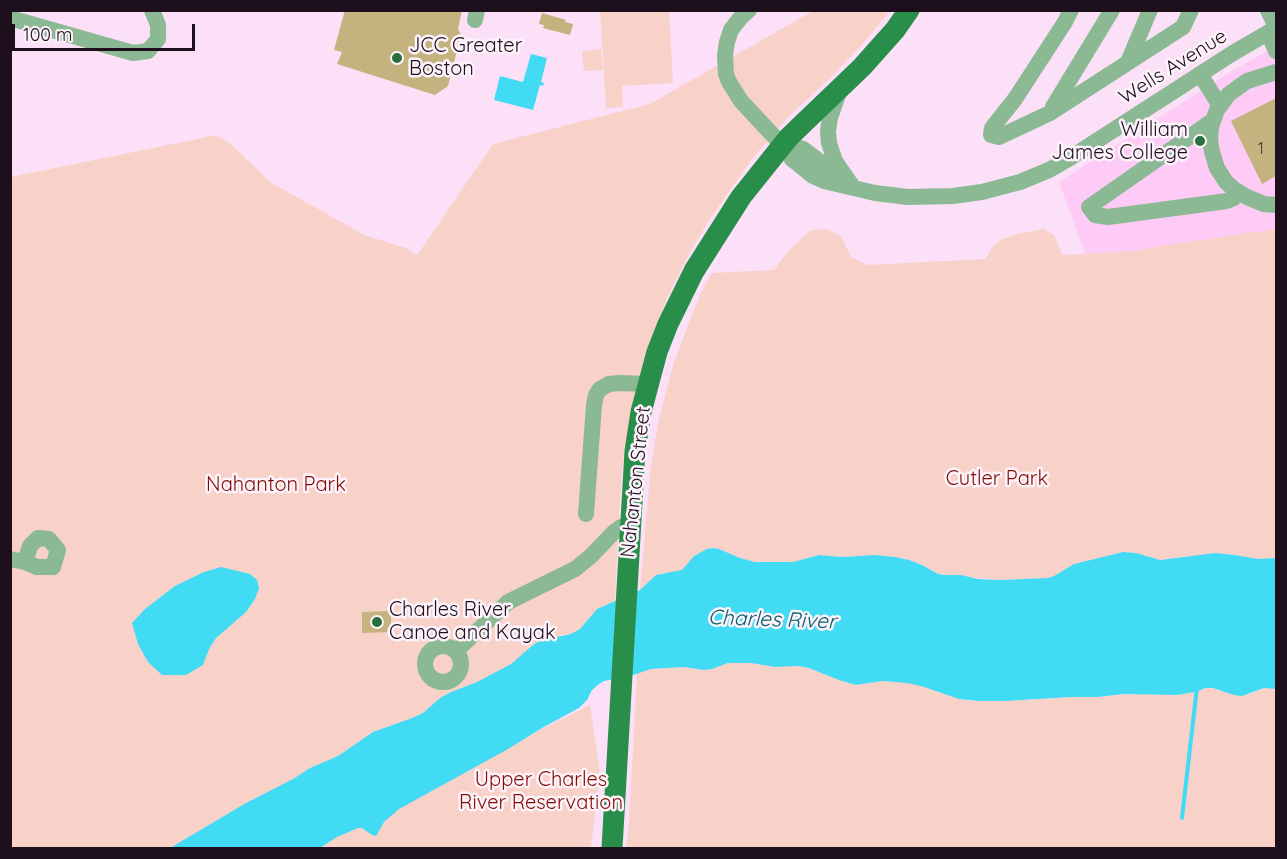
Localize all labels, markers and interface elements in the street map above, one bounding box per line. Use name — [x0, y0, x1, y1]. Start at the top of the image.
scale bar — [15, 12, 198, 50]
text: 100 m — [23, 23, 72, 46]
street label: Wells Avenue — [1115, 24, 1231, 110]
place label: JCC Greater Boston — [409, 34, 522, 81]
marker: JCC Greater Boston — [390, 51, 404, 65]
place label: William James College — [1051, 118, 1188, 165]
marker: William James College — [1193, 134, 1207, 148]
house number: 1 — [1258, 139, 1264, 159]
street label: Nahanton Street — [616, 405, 656, 559]
park label: Cutler Park — [946, 467, 1048, 491]
park label: Nahanton Park — [206, 473, 346, 497]
place label: Charles River Canoe and Kayak — [389, 598, 556, 645]
water label: Charles River — [708, 605, 836, 635]
marker: Charles River Canoe and Kayak — [370, 615, 384, 629]
park label: Upper Charles River Reservation — [459, 768, 623, 815]

